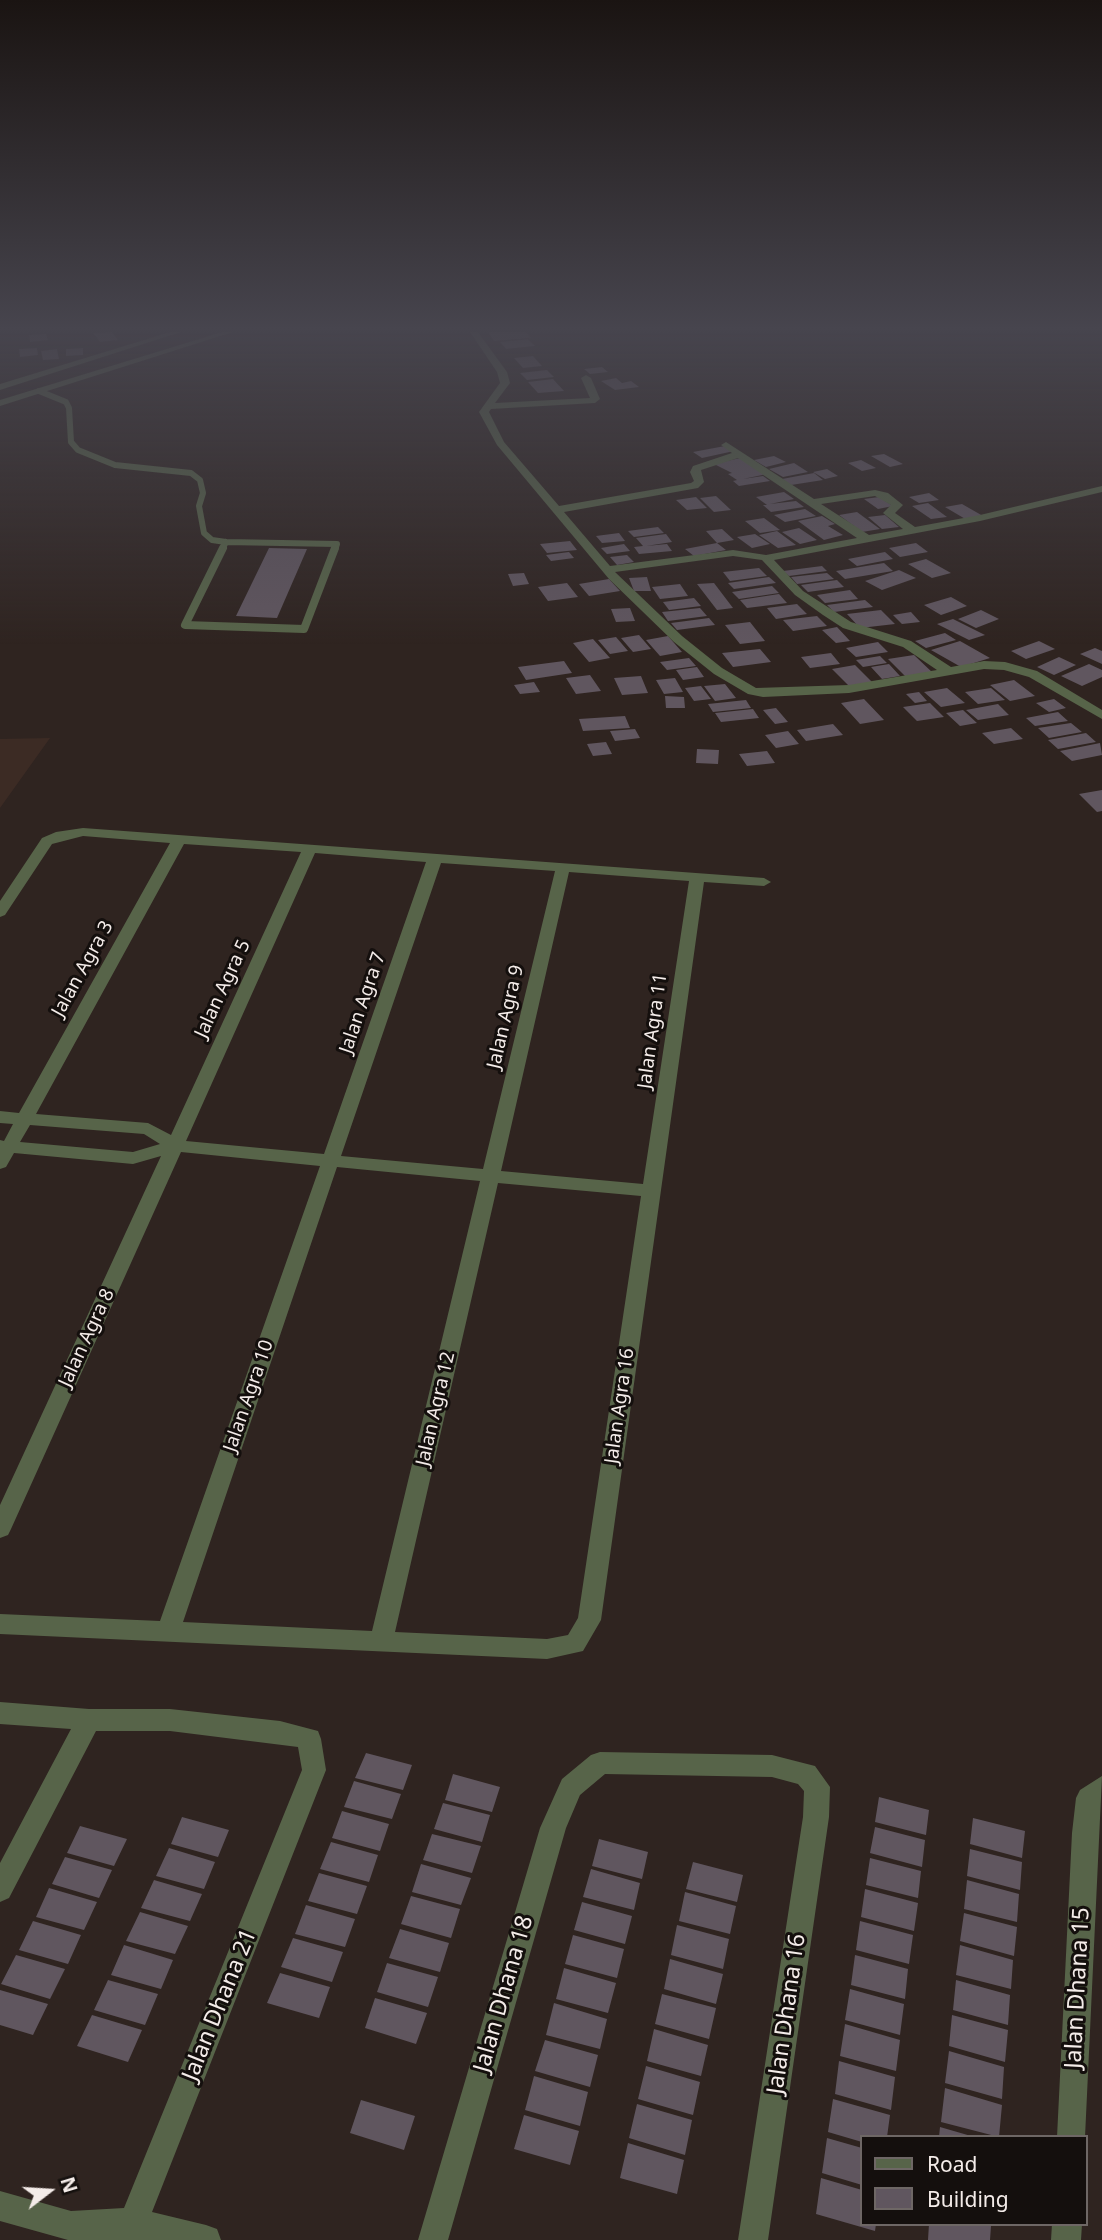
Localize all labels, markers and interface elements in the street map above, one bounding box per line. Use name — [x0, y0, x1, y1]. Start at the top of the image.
street label: Jalan Agra 3 — [47, 917, 119, 1021]
street label: Jalan Agra 5 — [190, 936, 256, 1042]
street label: Jalan Agra 7 — [335, 949, 391, 1057]
street label: Jalan Agra 9 — [483, 963, 529, 1071]
street label: Jalan Agra 11 — [634, 972, 672, 1090]
street label: Jalan Agra 8 — [54, 1285, 120, 1391]
street label: Jalan Agra 10 — [219, 1337, 279, 1455]
street label: Jalan Agra 16 — [601, 1347, 639, 1465]
street label: Jalan Agra 12 — [412, 1350, 460, 1468]
street label: Jalan Dhana 15 — [1060, 1907, 1096, 2069]
street label: Jalan Dhana 18 — [468, 1913, 540, 2075]
street label: Jalan Dhana 21 — [177, 1925, 263, 2085]
street label: Jalan Dhana 16 — [762, 1932, 812, 2096]
legend — [860, 2135, 1088, 2226]
text: Road — [927, 2150, 977, 2178]
north arrow — [14, 2156, 84, 2226]
text: N — [54, 2174, 84, 2196]
text: Building — [927, 2185, 1009, 2213]

